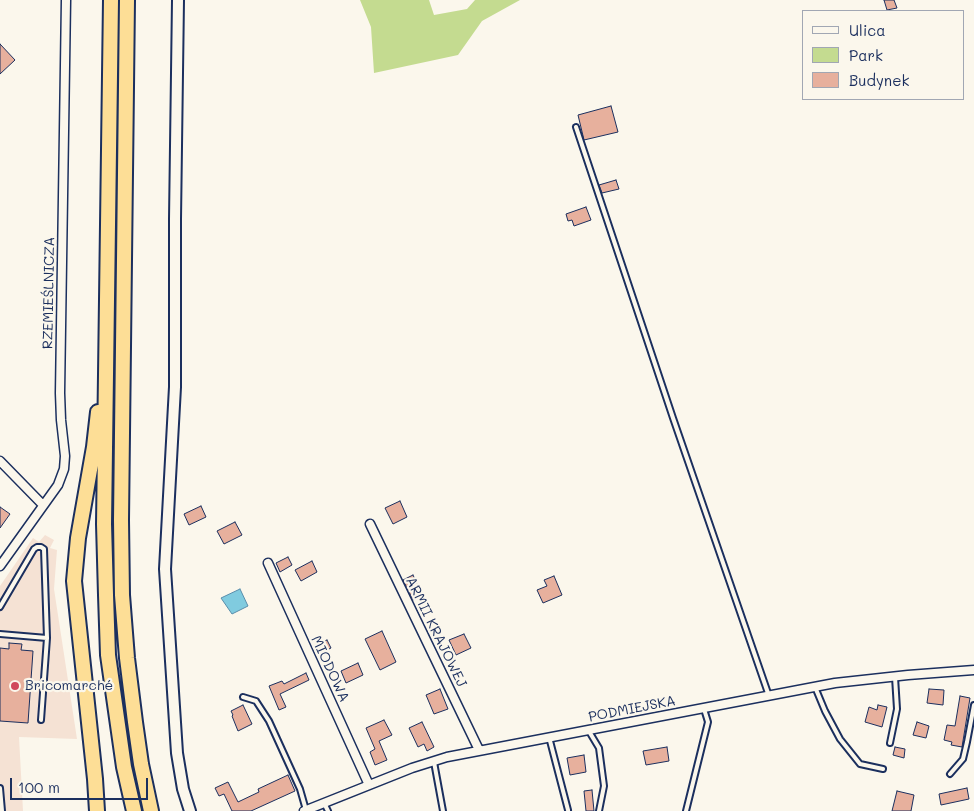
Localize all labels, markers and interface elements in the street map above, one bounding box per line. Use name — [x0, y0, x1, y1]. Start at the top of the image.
legend — [802, 10, 964, 100]
text: Ulica — [849, 20, 886, 40]
text: Park — [849, 45, 883, 65]
text: Budynek — [849, 70, 909, 90]
street label: RZEMIEŚLNICZA — [40, 237, 58, 349]
street label: ARMII KRAJOWEJ — [402, 574, 470, 690]
street label: MIODOWA — [307, 633, 353, 705]
place label: Bricomarché — [25, 678, 113, 694]
marker: Bricomarché — [9, 680, 21, 692]
street label: PODMIEJSKA — [587, 692, 677, 726]
scale bar — [12, 768, 150, 800]
text: 100 m — [18, 777, 60, 797]

